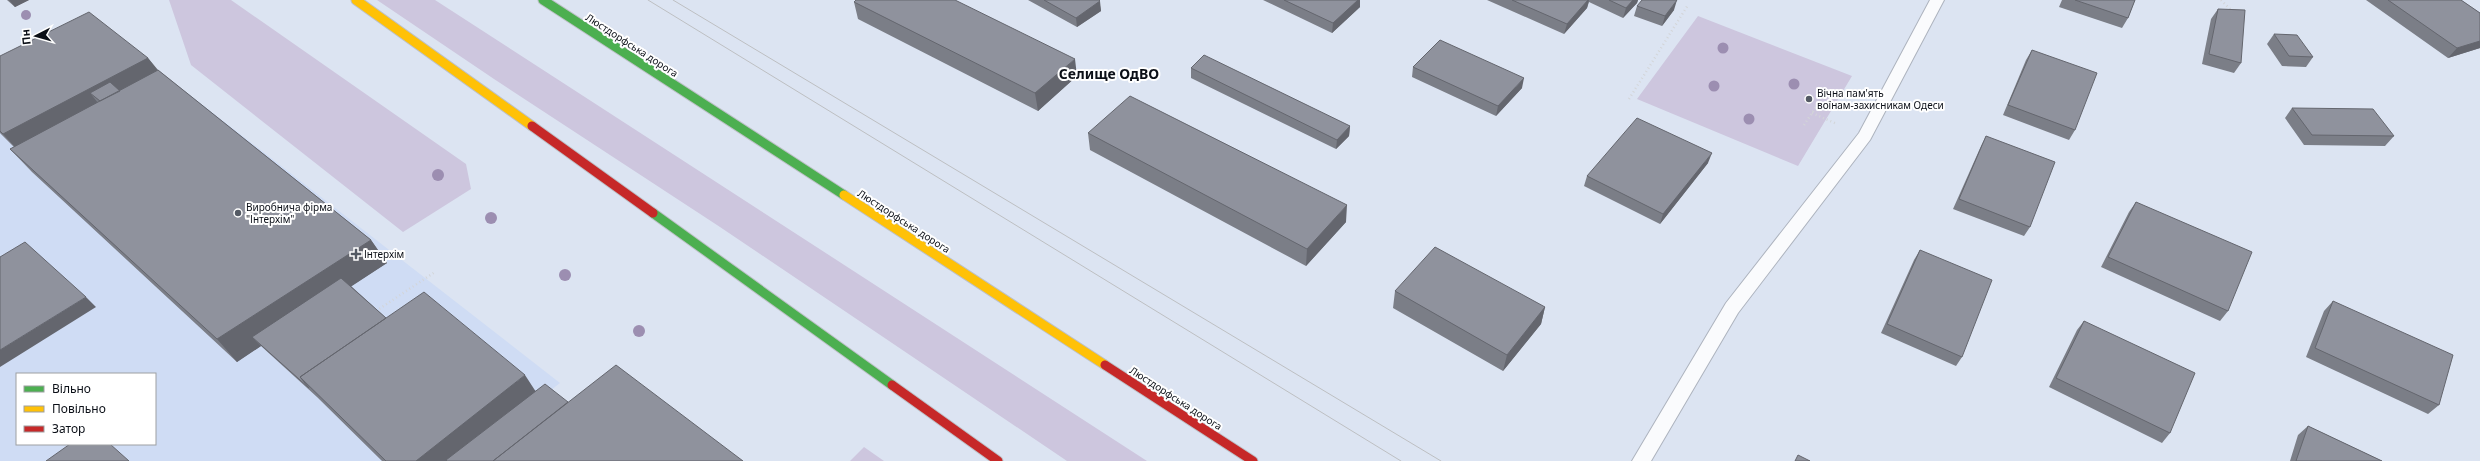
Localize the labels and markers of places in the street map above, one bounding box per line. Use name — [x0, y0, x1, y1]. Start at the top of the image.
place label: Вічна пам'ять воїнам-захисникам Одеси — [1817, 86, 1944, 112]
marker: Вічна пам'ять воїнам-захисникам Одеси — [1804, 94, 1814, 104]
place label: Виробнича фірма "Інтерхім" — [246, 200, 332, 226]
marker: Виробнича фірма "Інтерхім" — [233, 208, 243, 218]
place label: Інтерхім — [364, 247, 404, 261]
marker: Інтерхім — [351, 249, 361, 259]

